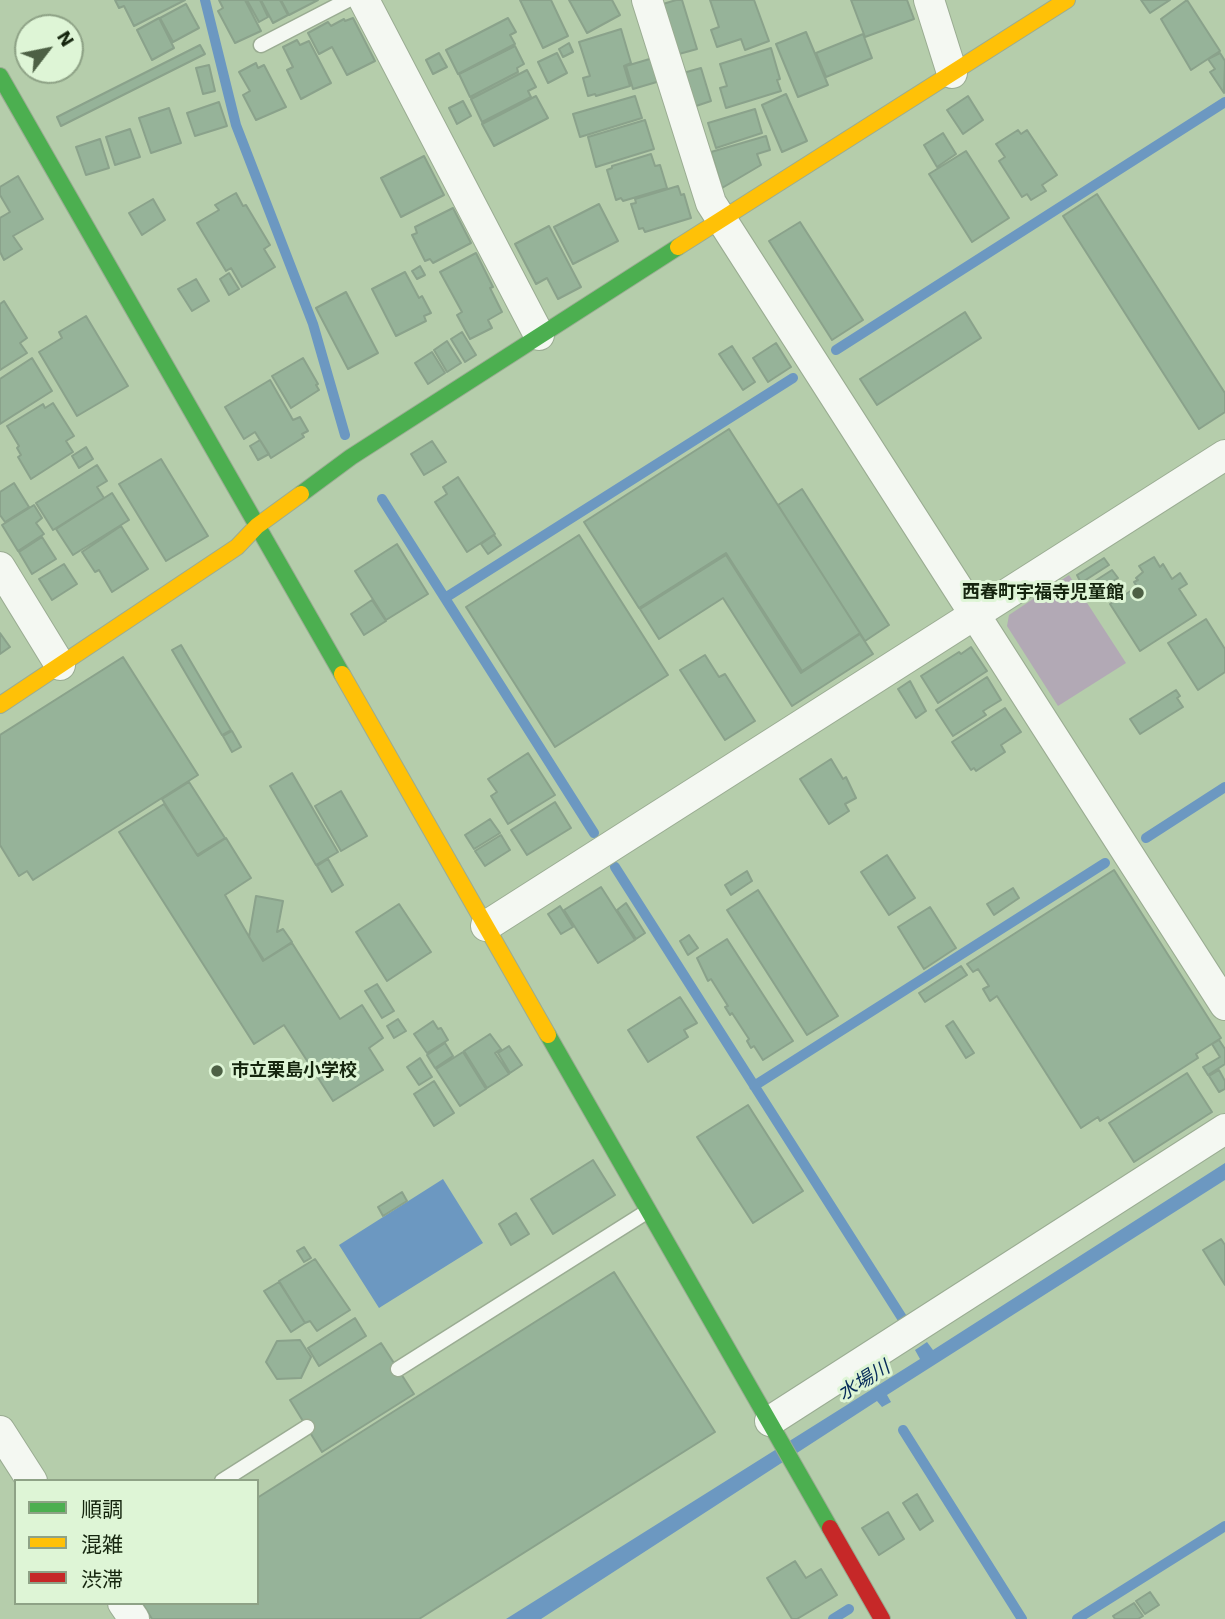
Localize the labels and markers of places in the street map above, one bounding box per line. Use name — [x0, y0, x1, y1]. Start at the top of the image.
place label: 西春町宇福寺児童館 — [962, 582, 1124, 604]
marker: 西春町宇福寺児童館 — [1130, 585, 1146, 601]
place label: 市立栗島小学校 — [231, 1060, 357, 1082]
marker: 市立栗島小学校 — [209, 1063, 225, 1079]

